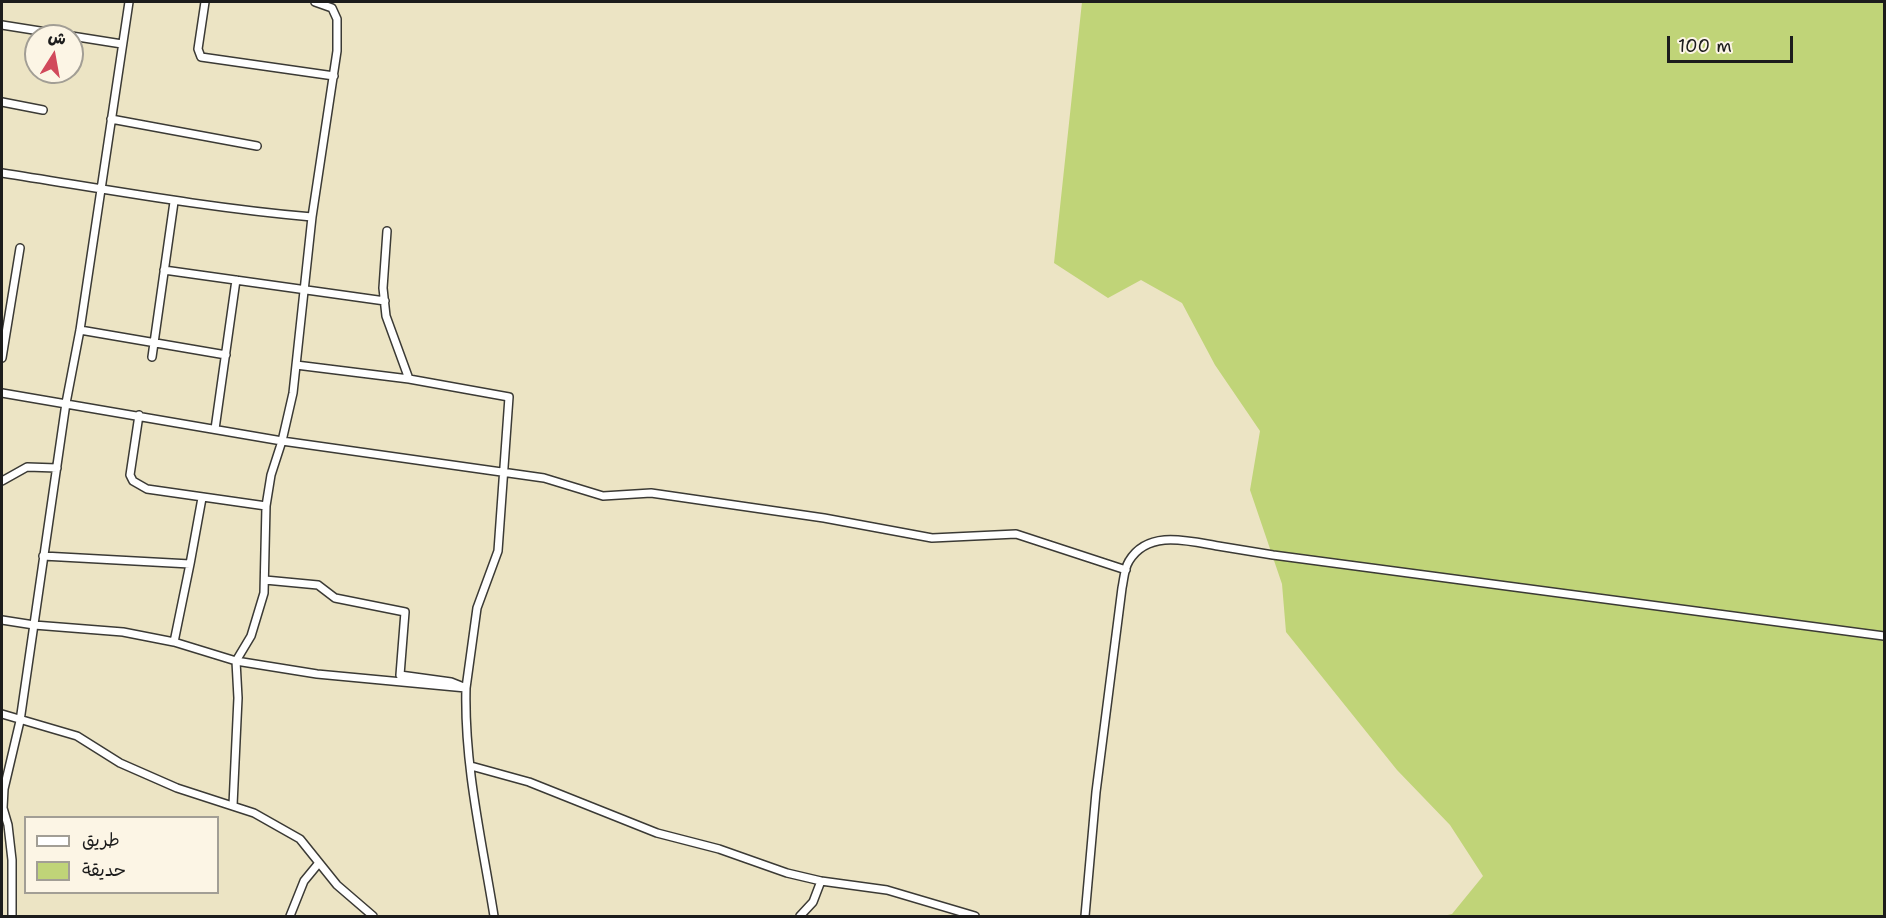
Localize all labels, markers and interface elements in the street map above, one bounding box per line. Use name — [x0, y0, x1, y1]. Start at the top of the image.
north arrow — [24, 24, 84, 84]
scale bar — [1670, 24, 1796, 62]
text: ش — [46, 26, 68, 50]
text: 100 m — [1678, 34, 1732, 58]
legend — [24, 816, 219, 894]
text: طريق — [82, 828, 120, 852]
text: حديقة — [82, 858, 126, 882]

